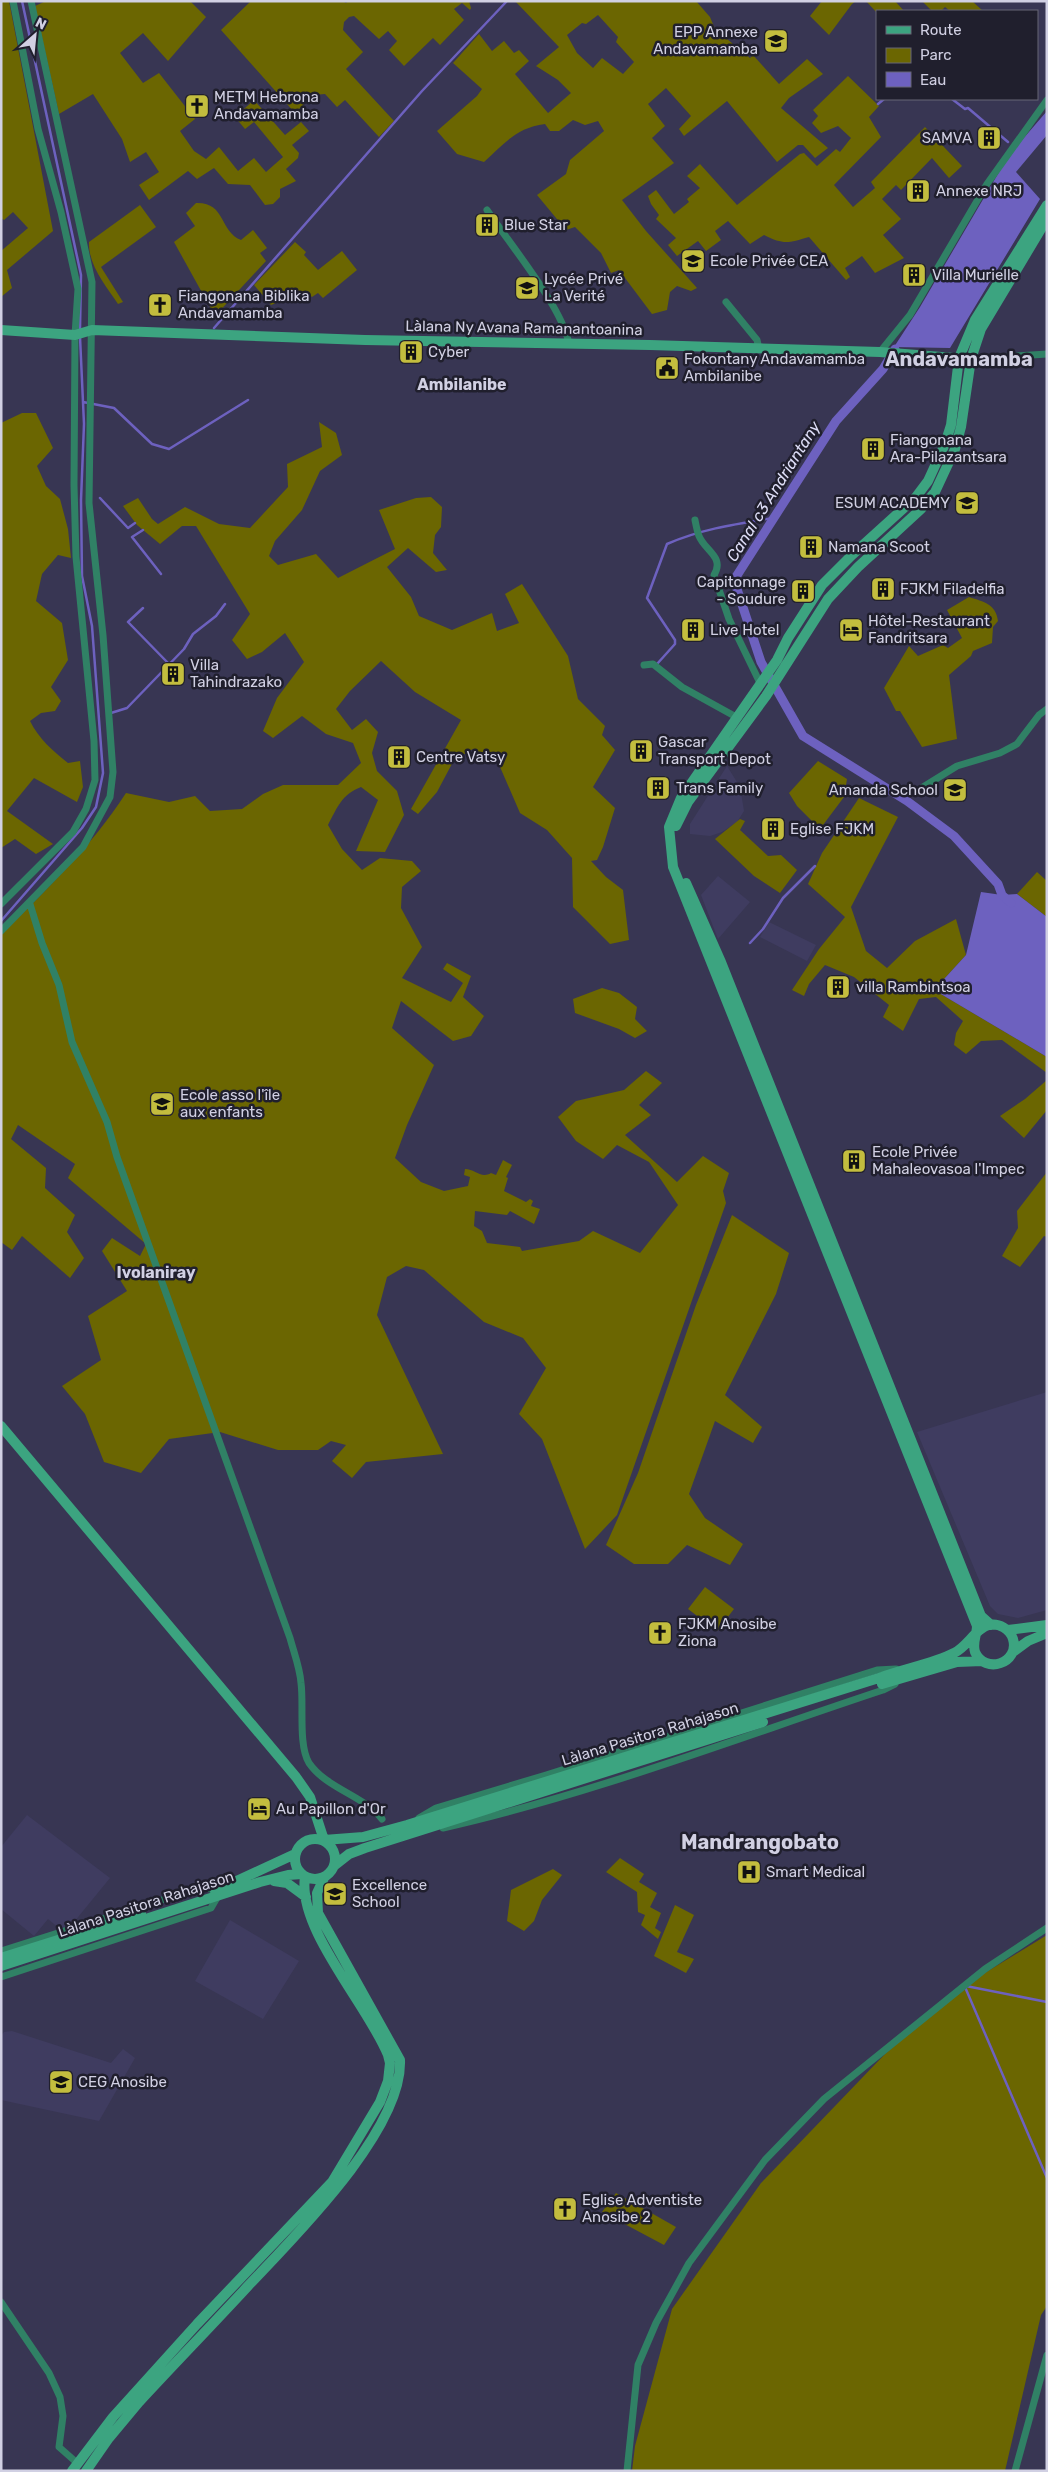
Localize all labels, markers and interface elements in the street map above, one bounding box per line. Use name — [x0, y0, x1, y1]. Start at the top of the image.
north arrow — [10, 10, 60, 60]
legend — [876, 10, 1038, 100]
text: N — [32, 14, 49, 34]
text: Route — [920, 21, 962, 39]
place label: EPP Annexe Andavamamba — [653, 23, 758, 58]
school or university icon: EPP Annexe Andavamamba — [763, 28, 789, 54]
text: Parc — [920, 46, 952, 64]
text: Eau — [920, 71, 946, 89]
place label: METM Hebrona Andavamamba — [214, 88, 319, 123]
church icon: METM Hebrona Andavamamba — [184, 93, 210, 119]
building icon: SAMVA — [976, 125, 1002, 151]
place label: SAMVA — [922, 129, 972, 147]
building icon: Annexe NRJ — [905, 178, 931, 204]
place label: Annexe NRJ — [936, 182, 1022, 200]
building icon: Blue Star — [474, 212, 500, 238]
place label: Blue Star — [504, 216, 568, 234]
school or university icon: Ecole Privée CEA — [680, 248, 706, 274]
place label: Ecole Privée CEA — [710, 252, 828, 270]
building icon: Villa Murielle — [901, 262, 927, 288]
place label: Villa Murielle — [932, 266, 1019, 284]
place label: Lycée Privé La Verité — [544, 270, 623, 305]
school or university icon: Lycée Privé La Verité — [514, 275, 540, 301]
place label: Fiangonana Biblika Andavamamba — [178, 287, 309, 322]
church icon: Fiangonana Biblika Andavamamba — [147, 292, 173, 318]
street label: Làlana Ny Avana Ramanantoanina — [405, 317, 643, 339]
building icon: Cyber — [398, 339, 424, 365]
place label: Cyber — [428, 343, 470, 361]
district label: Andavamamba — [885, 347, 1033, 371]
place label: Fokontany Andavamamba Ambilanibe — [684, 350, 865, 385]
public building icon: Fokontany Andavamamba Ambilanibe — [654, 355, 680, 381]
district label: Ambilanibe — [417, 375, 507, 394]
water label: Canal c3 Andriantany — [723, 417, 825, 565]
place label: Fiangonana Ara-Pilazantsara — [890, 431, 1007, 466]
building icon: Fiangonana Ara-Pilazantsara — [860, 436, 886, 462]
school or university icon: ESUM ACADEMY — [954, 490, 980, 516]
place label: ESUM ACADEMY — [835, 494, 950, 512]
building icon: Namana Scoot — [798, 534, 824, 560]
place label: Namana Scoot — [828, 538, 930, 556]
place label: Capitonnage - Soudure — [697, 573, 786, 608]
building icon: FJKM Filadelfia — [870, 576, 896, 602]
building icon: Capitonnage - Soudure — [790, 578, 816, 604]
place label: FJKM Filadelfia — [900, 580, 1005, 598]
place label: Hôtel-Restaurant Fandritsara — [868, 612, 990, 647]
building icon: Live Hotel — [680, 617, 706, 643]
hotel icon: Hôtel-Restaurant Fandritsara — [838, 617, 864, 643]
place label: Live Hotel — [710, 621, 779, 639]
place label: Villa Tahindrazako — [190, 656, 282, 691]
building icon: Villa Tahindrazako — [160, 661, 186, 687]
place label: Gascar Transport Depot — [658, 733, 771, 768]
building icon: Gascar Transport Depot — [628, 738, 654, 764]
building icon: Centre Vatsy — [386, 744, 412, 770]
place label: Centre Vatsy — [416, 748, 505, 766]
building icon: Trans Family — [645, 775, 671, 801]
school or university icon: Amanda School — [942, 777, 968, 803]
place label: Trans Family — [676, 779, 763, 797]
place label: Amanda School — [829, 781, 938, 799]
building icon: Eglise FJKM — [760, 816, 786, 842]
place label: Eglise FJKM — [790, 820, 874, 838]
building icon: villa Rambintsoa — [825, 974, 851, 1000]
place label: villa Rambintsoa — [856, 978, 971, 996]
place label: Ecole asso l'île aux enfants — [180, 1086, 280, 1121]
school or university icon: Ecole asso l'île aux enfants — [149, 1091, 175, 1117]
place label: Ecole Privée Mahaleovasoa l'Impec — [872, 1143, 1024, 1178]
building icon: Ecole Privée Mahaleovasoa l'Impec — [841, 1148, 867, 1174]
district label: Ivolaniray — [117, 1263, 196, 1282]
place label: FJKM Anosibe Ziona — [678, 1615, 777, 1650]
church icon: FJKM Anosibe Ziona — [647, 1620, 673, 1646]
street label: Làlana Pasitora Rahajason — [559, 1699, 741, 1769]
hotel icon: Au Papillon d'Or — [246, 1796, 272, 1822]
place label: Au Papillon d'Or — [276, 1800, 386, 1818]
district label: Mandrangobato — [681, 1830, 839, 1854]
hospital icon: Smart Medical — [736, 1859, 762, 1885]
place label: Smart Medical — [766, 1863, 865, 1881]
street label: Làlana Pasitora Rahajason — [56, 1867, 236, 1941]
place label: Excellence School — [352, 1876, 427, 1911]
school or university icon: Excellence School — [322, 1881, 348, 1907]
school or university icon: CEG Anosibe — [48, 2069, 74, 2095]
place label: CEG Anosibe — [78, 2073, 167, 2091]
place label: Eglise Adventiste Anosibe 2 — [582, 2191, 702, 2226]
church icon: Eglise Adventiste Anosibe 2 — [552, 2196, 578, 2222]

